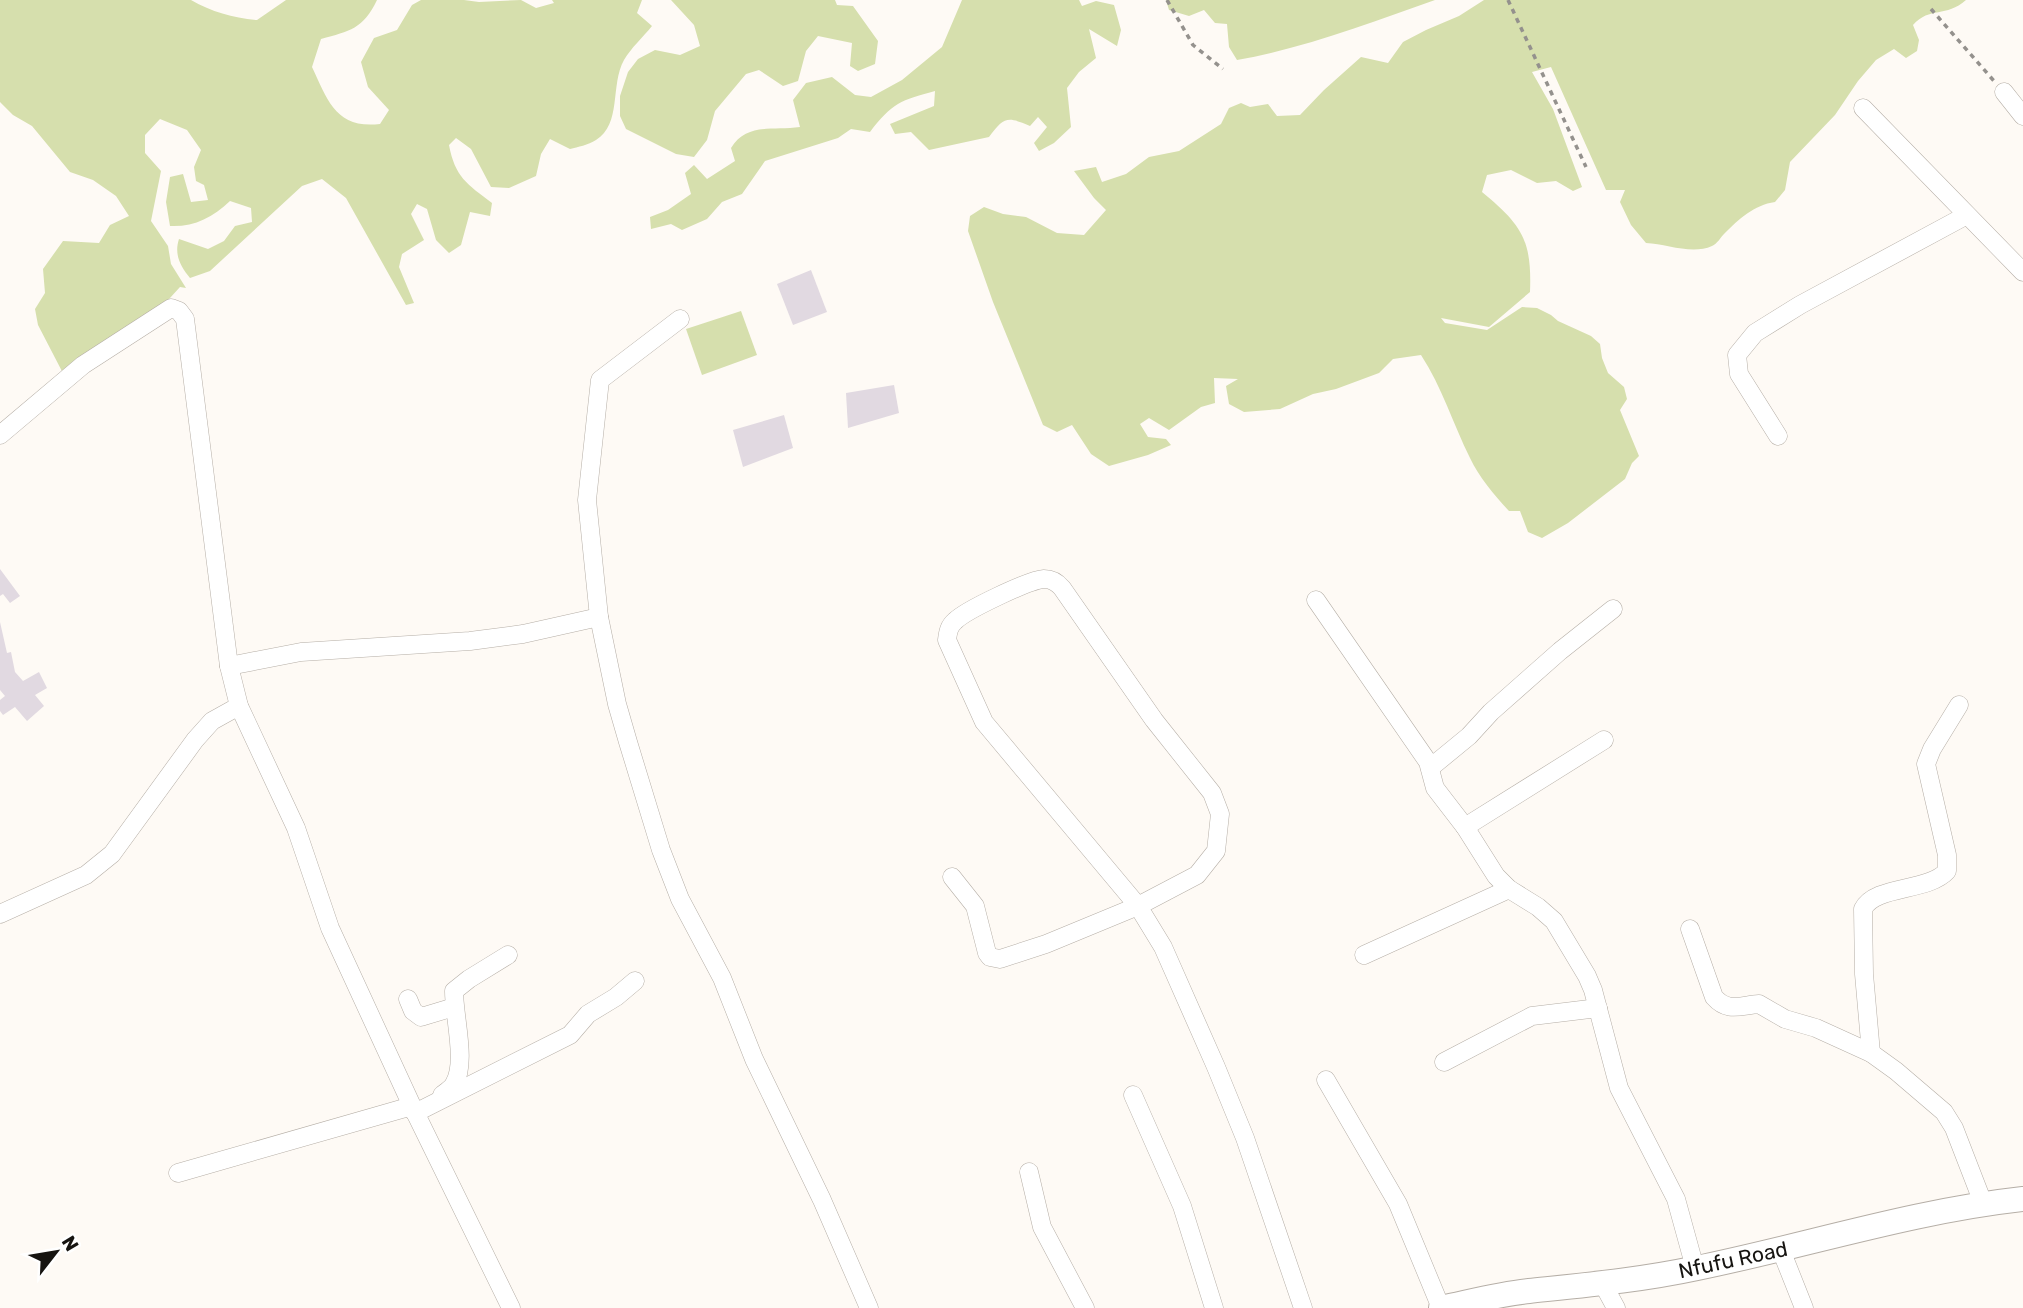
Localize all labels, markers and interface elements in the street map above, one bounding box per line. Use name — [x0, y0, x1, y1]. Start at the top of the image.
north arrow — [21, 1217, 91, 1287]
text: N — [57, 1232, 84, 1255]
street label: Nfufu Road — [1676, 1236, 1790, 1283]

